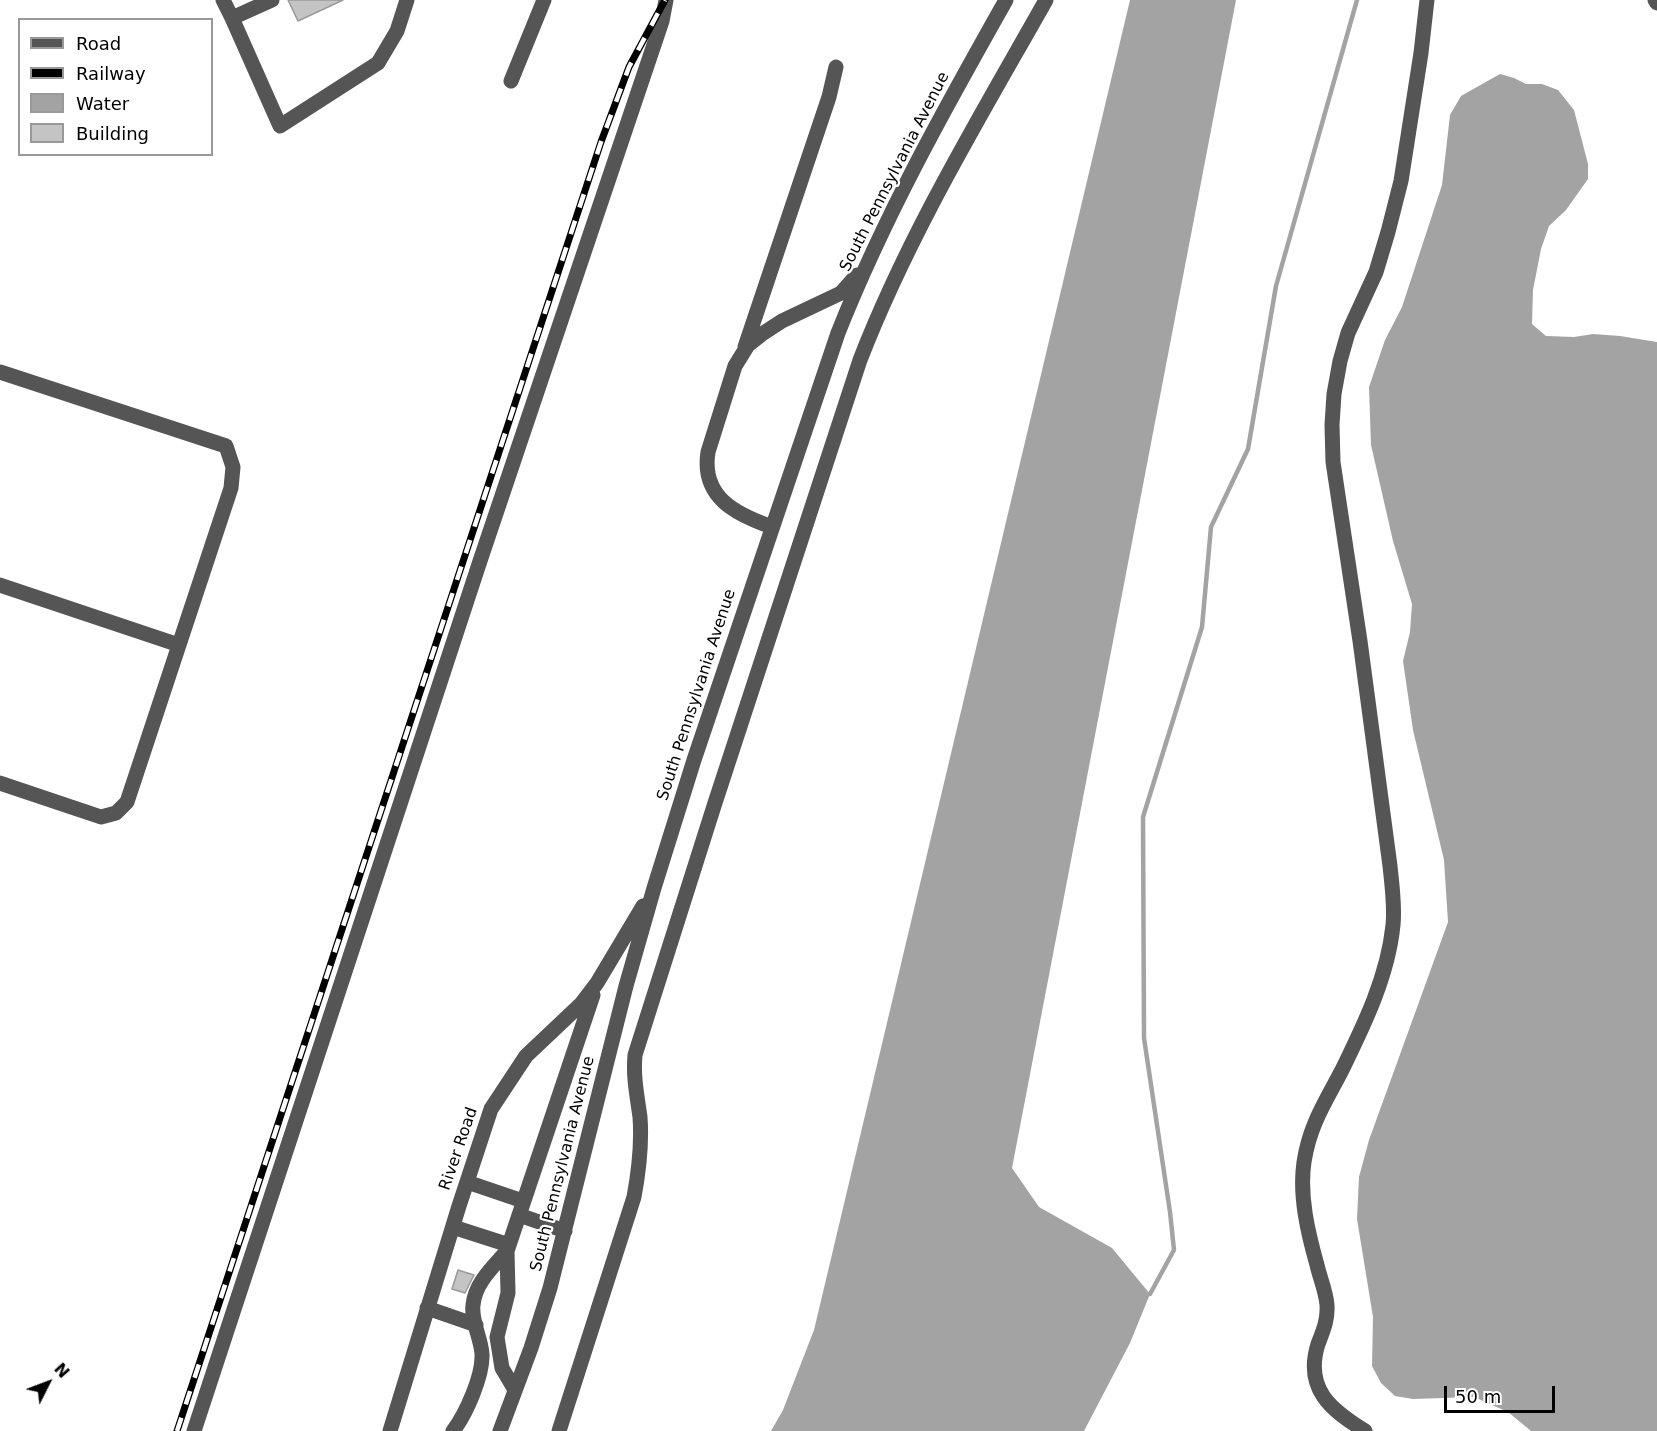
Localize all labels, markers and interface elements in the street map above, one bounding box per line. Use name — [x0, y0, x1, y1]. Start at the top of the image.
legend — [18, 18, 213, 156]
text: Road — [76, 33, 121, 54]
text: Railway — [76, 63, 146, 84]
street label: South Pennsylvania Avenue — [836, 69, 954, 275]
text: Water — [76, 93, 129, 114]
text: Building — [76, 123, 149, 144]
street label: South Pennsylvania Avenue — [654, 587, 740, 803]
street label: South Pennsylvania Avenue — [527, 1054, 599, 1274]
street label: River Road — [436, 1105, 482, 1193]
north arrow — [18, 1353, 78, 1413]
text: N — [50, 1359, 73, 1382]
scale bar — [1447, 1374, 1558, 1412]
text: 50 m — [1455, 1386, 1501, 1407]

